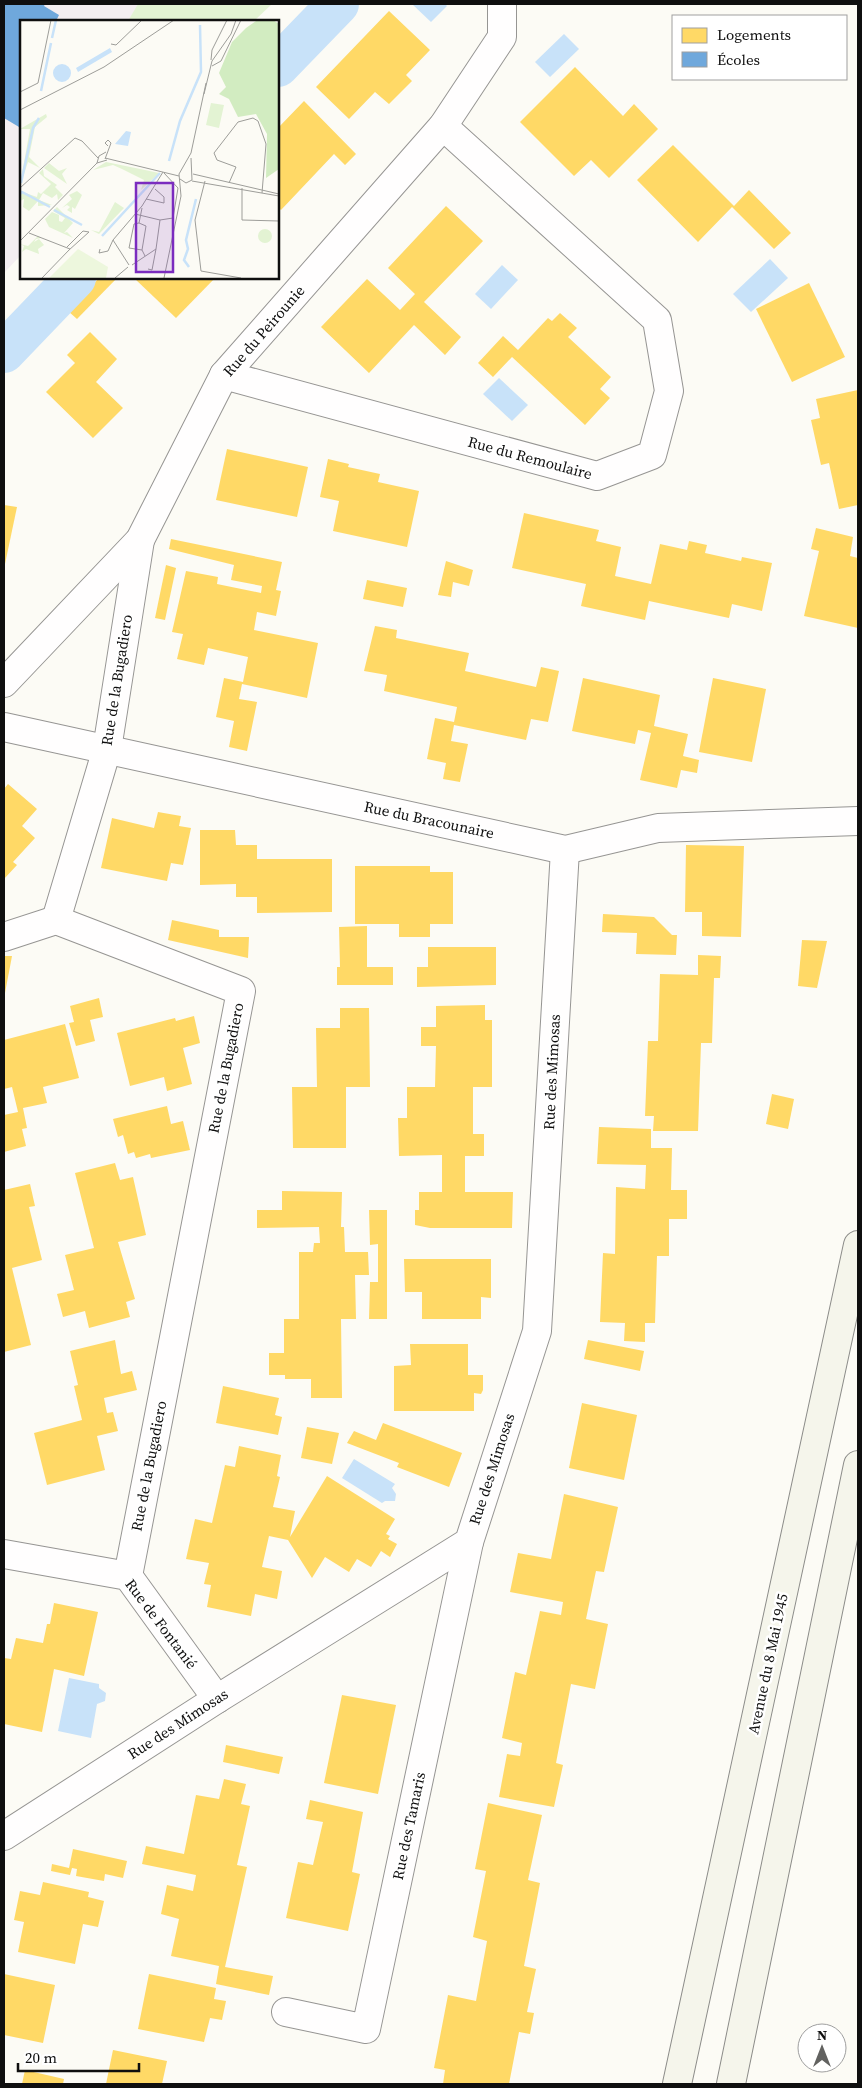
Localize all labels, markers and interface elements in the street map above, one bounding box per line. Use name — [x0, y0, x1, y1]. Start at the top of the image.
legend — [672, 15, 847, 80]
inset map — [20, 20, 279, 279]
text: Logements — [717, 24, 791, 45]
text: Écoles — [717, 49, 760, 70]
street label: Rue du Peirounie — [218, 280, 309, 381]
street label: Rue du Remoulaire — [466, 431, 595, 484]
street label: Rue de la Bugadiero — [96, 613, 137, 747]
street label: Rue du Bracounaire — [362, 795, 496, 844]
street label: Rue de la Bugadiero — [203, 1001, 248, 1135]
street label: Rue des Mimosas — [538, 1014, 565, 1130]
street label: Rue de la Bugadiero — [126, 1399, 171, 1533]
street label: Rue des Mimosas — [464, 1410, 519, 1527]
street label: Rue de Fontanié — [121, 1574, 202, 1673]
street label: Avenue du 8 Mai 1945 — [742, 1592, 793, 1736]
street label: Rue des Mimosas — [123, 1683, 232, 1764]
street label: Rue des Tamaris — [387, 1770, 430, 1882]
north arrow — [797, 2023, 847, 2073]
text: N — [817, 2025, 827, 2045]
scale bar — [18, 2040, 139, 2072]
text: 20 m — [25, 2047, 57, 2068]

